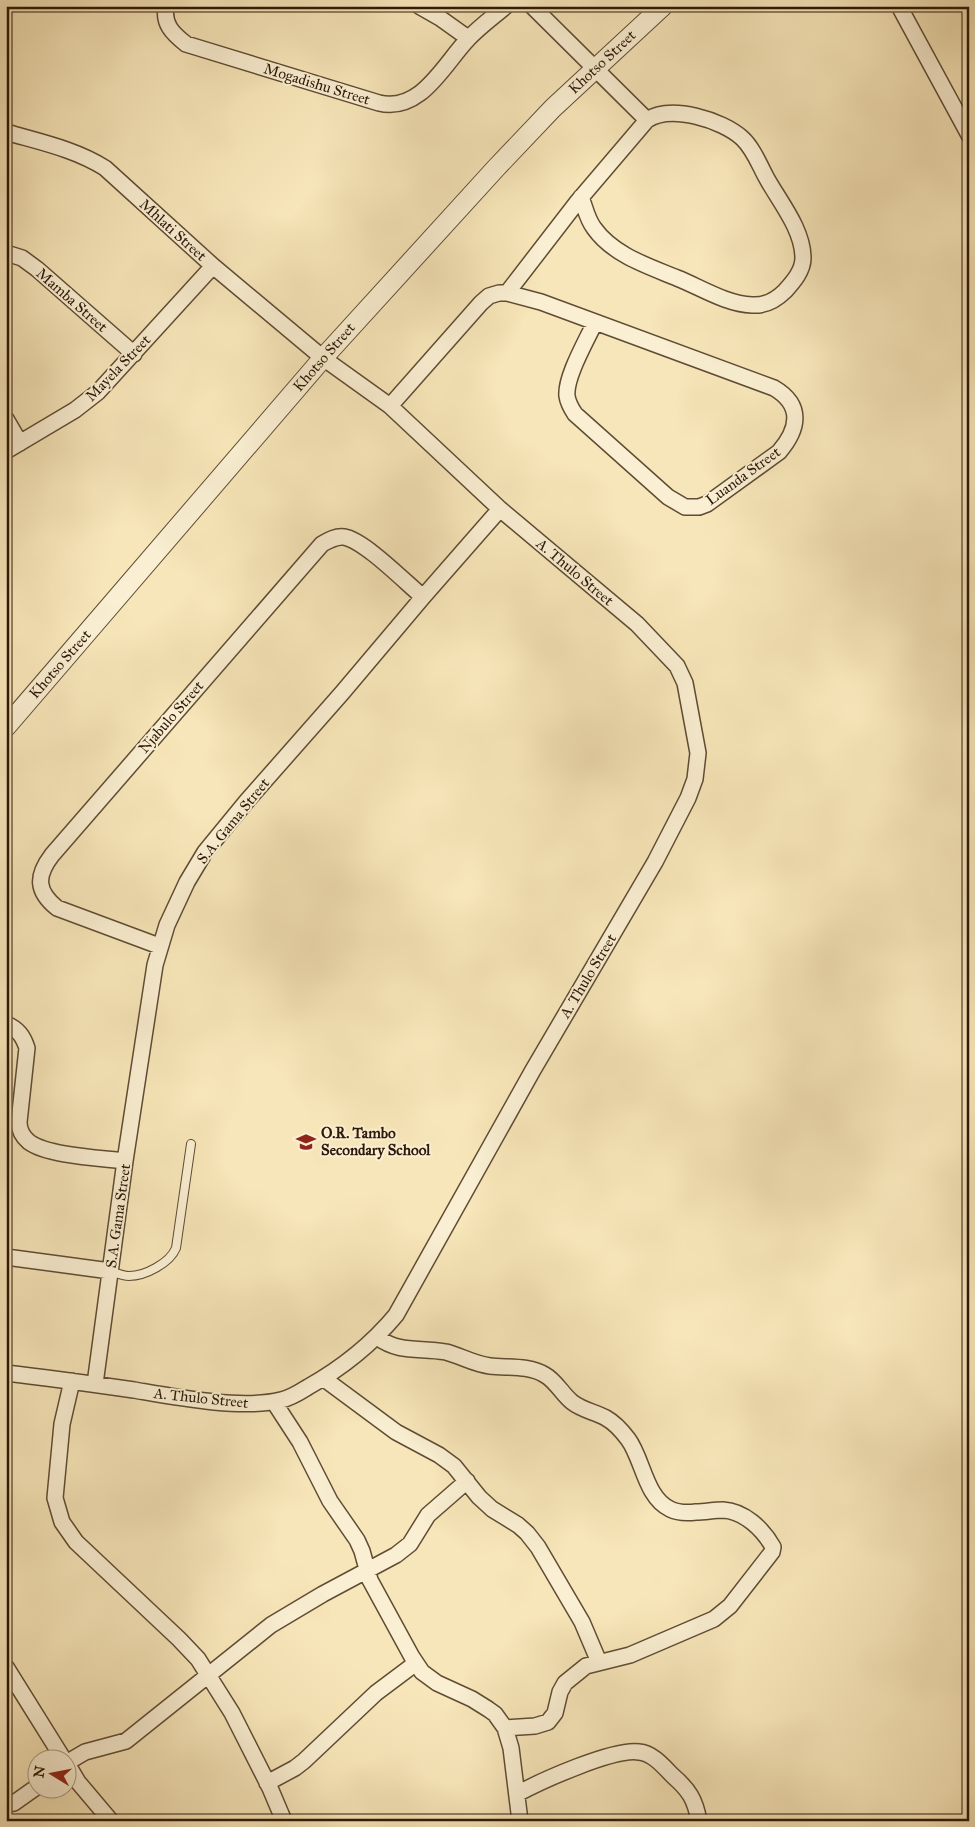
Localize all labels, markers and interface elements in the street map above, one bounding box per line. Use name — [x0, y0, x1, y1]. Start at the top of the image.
street label: Khotso Street — [565, 26, 640, 98]
street label: Mogadishu Street — [262, 59, 373, 109]
street label: Mhlati Street — [136, 195, 211, 265]
street label: Mamba Street — [33, 264, 112, 336]
street label: Khotso Street — [289, 318, 359, 395]
street label: Mayela Street — [82, 330, 155, 405]
street label: Luanda Street — [702, 442, 784, 509]
street label: A. Thulo Street — [532, 534, 618, 610]
street label: Khotso Street — [25, 625, 95, 702]
street label: Njabulo Street — [135, 677, 208, 757]
street label: S.A. Gama Street — [193, 774, 274, 868]
street label: A. Thulo Street — [555, 930, 621, 1022]
place label: O.R. Tambo Secondary School — [321, 1124, 431, 1160]
school or university icon: O.R. Tambo Secondary School — [295, 1131, 317, 1153]
street label: S.A. Gama Street — [102, 1162, 134, 1269]
street label: A. Thulo Street — [152, 1384, 250, 1412]
north arrow — [28, 1750, 78, 1800]
text: N — [30, 1764, 49, 1779]

